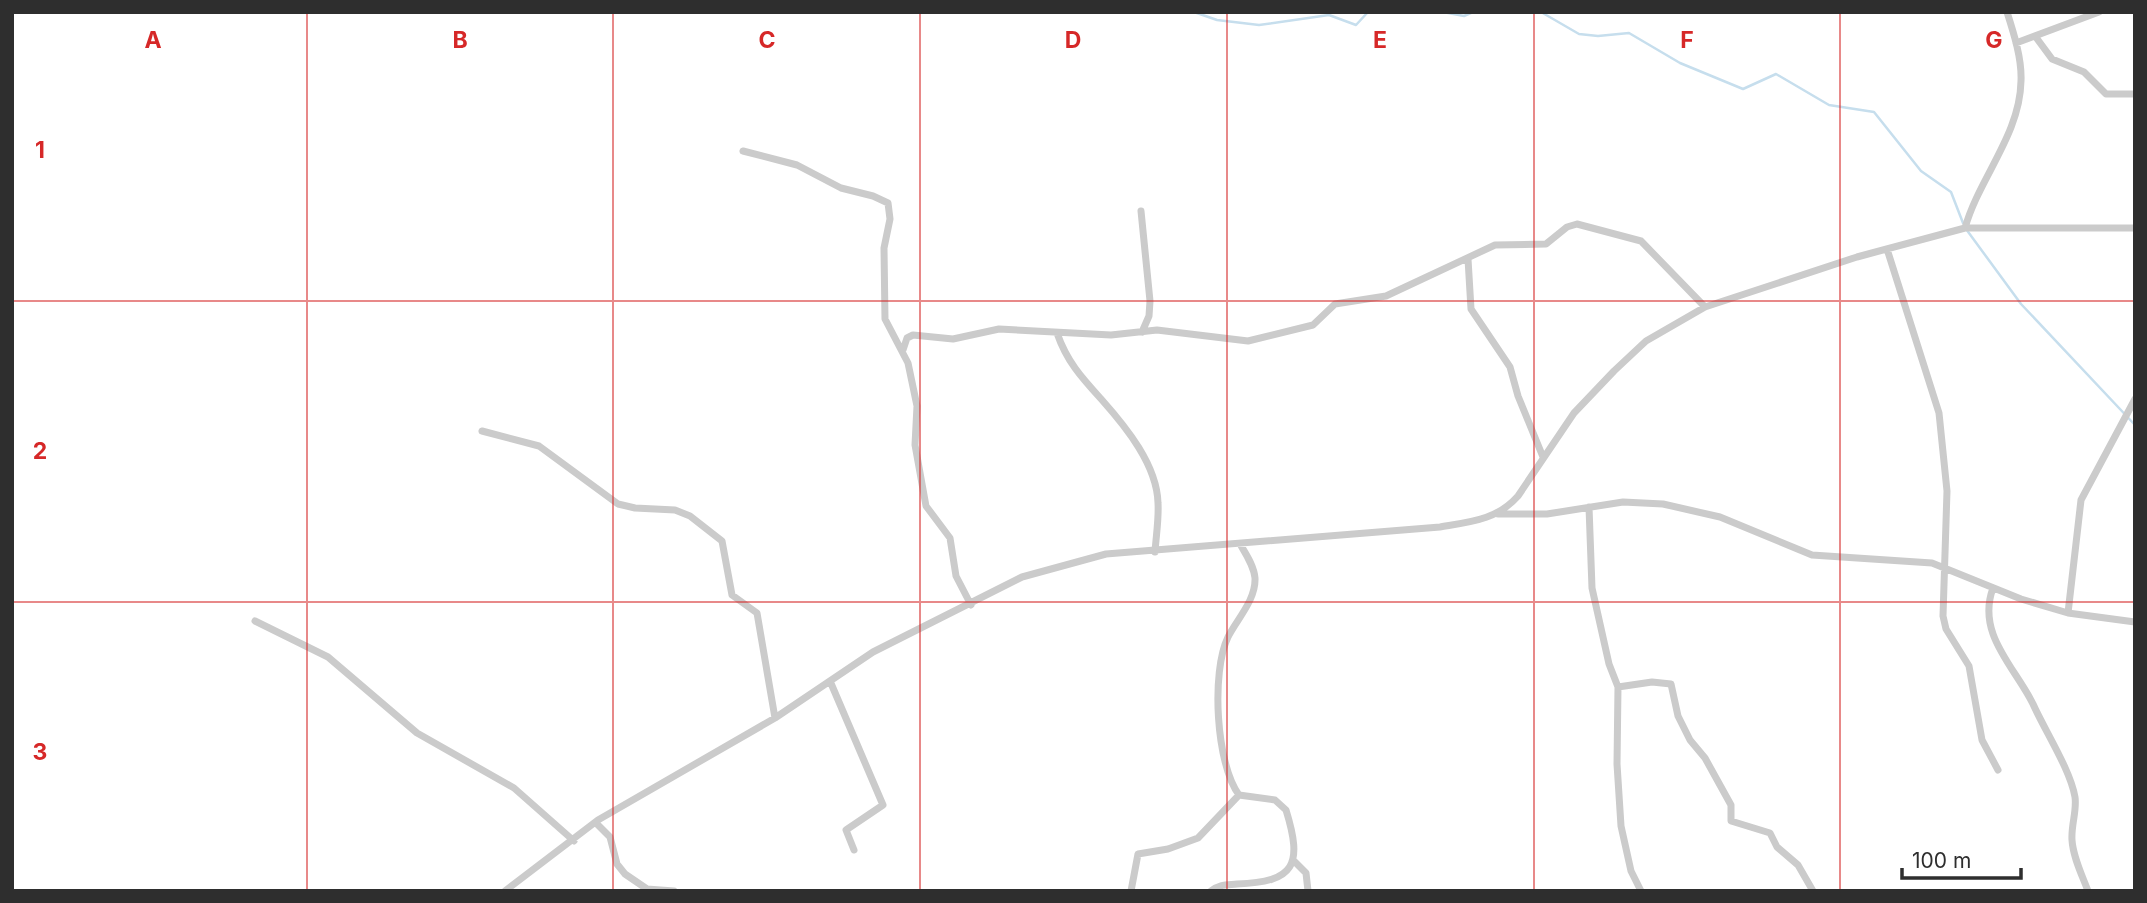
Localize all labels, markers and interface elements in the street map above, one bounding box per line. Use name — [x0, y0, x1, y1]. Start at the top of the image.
text: A — [144, 26, 162, 54]
text: B — [452, 26, 468, 54]
text: C — [758, 26, 776, 54]
text: D — [1065, 26, 1081, 54]
text: E — [1373, 26, 1387, 54]
text: F — [1680, 26, 1694, 54]
text: G — [1985, 26, 2003, 54]
text: 1 — [35, 136, 45, 164]
text: 2 — [33, 437, 47, 465]
text: 3 — [33, 738, 47, 766]
scale bar — [1902, 836, 2021, 880]
text: 100 m — [1912, 848, 1971, 873]

